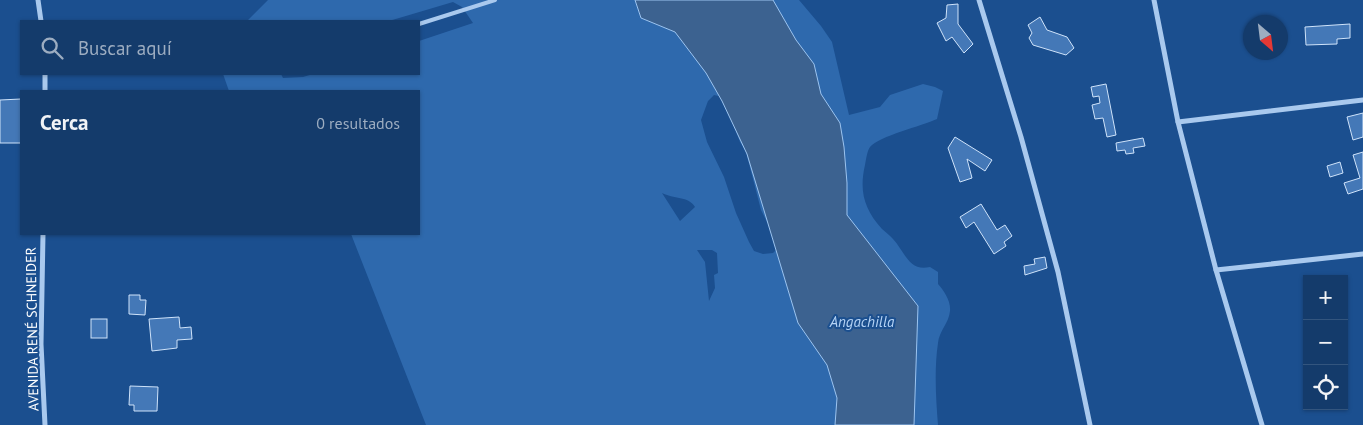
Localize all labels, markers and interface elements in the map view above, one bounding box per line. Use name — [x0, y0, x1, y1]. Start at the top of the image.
north arrow — [1243, 15, 1288, 60]
search box — [20, 20, 420, 75]
icon: search — [38, 34, 66, 62]
text: Buscar aquí — [78, 36, 172, 60]
text: Cerca — [40, 109, 89, 136]
text: 0 resultados — [316, 113, 400, 133]
street label: AVENIDA RENÉ SCHNEIDER — [22, 247, 42, 411]
map controls — [1303, 275, 1348, 410]
button: + — [1303, 275, 1348, 320]
water label: Angachilla — [829, 312, 895, 331]
button: − — [1303, 320, 1348, 365]
button: locate — [1303, 365, 1348, 410]

